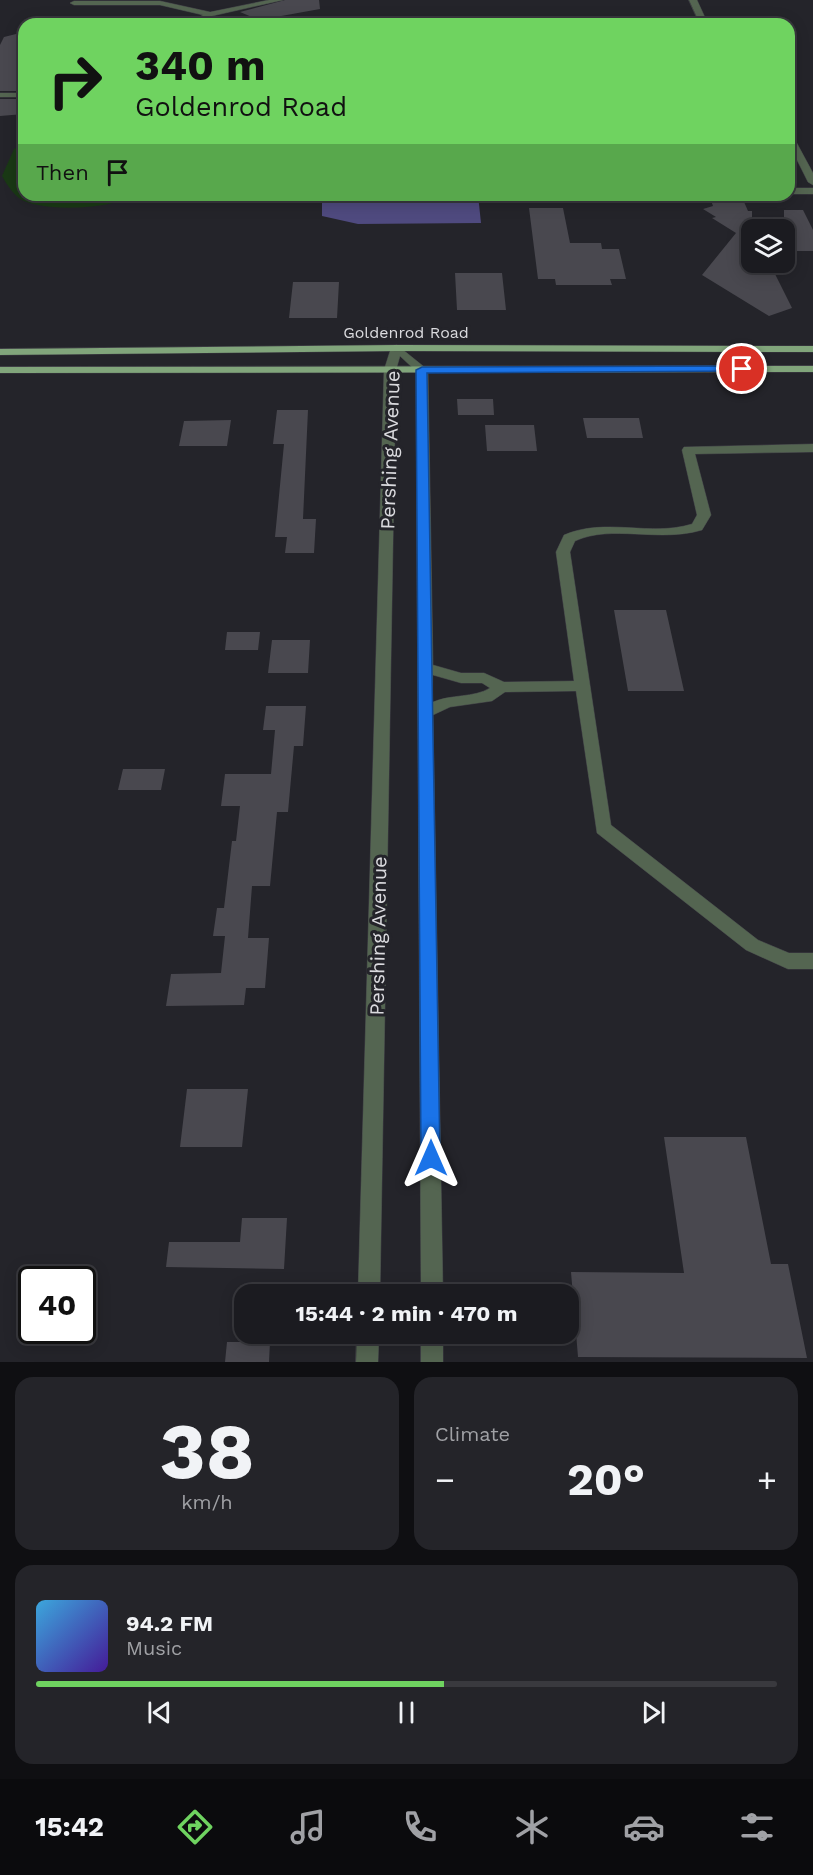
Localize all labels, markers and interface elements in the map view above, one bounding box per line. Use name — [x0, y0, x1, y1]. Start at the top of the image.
text: 340 m — [135, 41, 266, 90]
icon: right — [36, 42, 114, 120]
text: Goldenrod Road — [135, 91, 347, 123]
icon: arrive — [101, 156, 134, 189]
text: Then — [36, 160, 89, 185]
map controls — [741, 219, 795, 273]
button: layers — [741, 219, 795, 273]
street label: Goldenrod Road — [343, 323, 469, 342]
pin — [716, 343, 767, 394]
icon: arrive — [725, 352, 758, 385]
street label: Pershing Avenue — [375, 370, 405, 530]
street label: Pershing Avenue — [365, 856, 391, 1016]
position arrow — [399, 1126, 463, 1190]
speed limit sign: 40 — [18, 1266, 96, 1344]
text: 15:44 · 2 min · 470 m — [296, 1301, 517, 1326]
text: 38 — [159, 1405, 255, 1497]
text: Climate — [435, 1422, 510, 1446]
text: 20° — [567, 1453, 645, 1506]
text: − — [435, 1460, 455, 1499]
text: + — [757, 1460, 777, 1499]
text: km/h — [181, 1490, 233, 1514]
text: 94.2 FM — [126, 1611, 213, 1636]
text: Music — [126, 1636, 182, 1660]
icon: previous — [143, 1696, 176, 1729]
icon: pause — [390, 1696, 423, 1729]
icon: next — [637, 1696, 670, 1729]
icon: directions — [174, 1806, 216, 1848]
icon: music — [287, 1806, 329, 1848]
icon: phone — [399, 1806, 441, 1848]
icon: climate — [511, 1806, 553, 1848]
icon: car — [623, 1806, 665, 1848]
icon: filters — [736, 1806, 778, 1848]
text: 15:42 — [35, 1811, 104, 1843]

